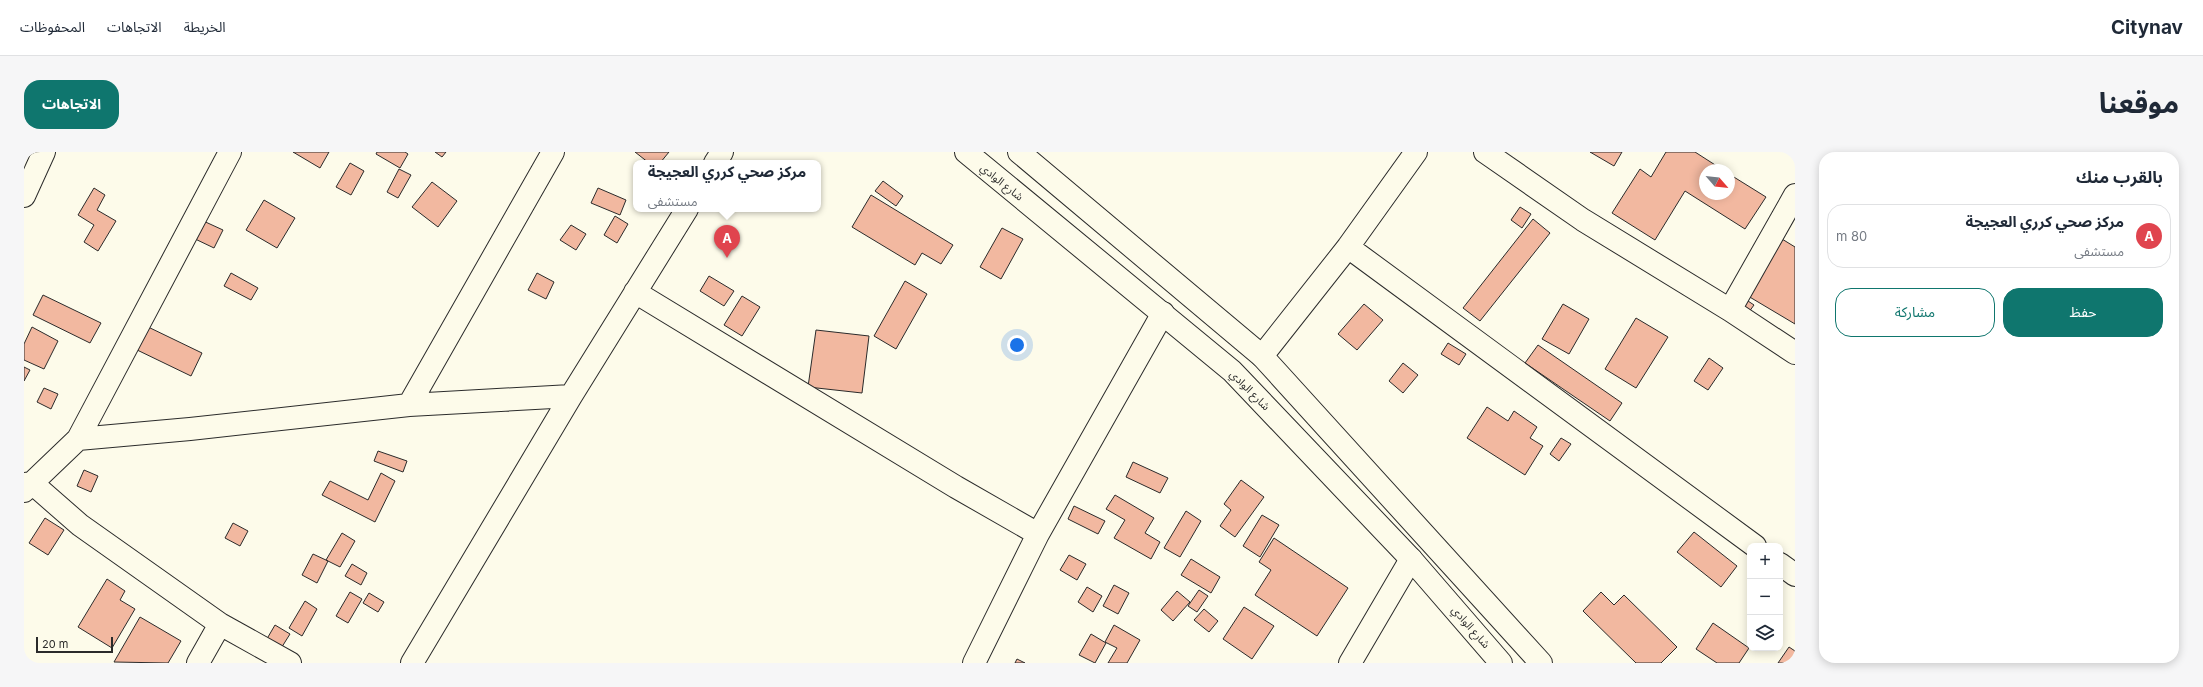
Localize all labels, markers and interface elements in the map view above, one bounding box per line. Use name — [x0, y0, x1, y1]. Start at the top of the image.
text: Citynav — [2111, 16, 2183, 39]
text: المحفوظات — [20, 18, 85, 35]
text: الاتجاهات — [107, 18, 162, 35]
text: الخريطة — [184, 18, 226, 35]
button: الاتجاهات — [24, 80, 119, 129]
text: موقعنا — [2099, 86, 2179, 120]
popup — [633, 160, 821, 212]
street label: شارع الوادي — [976, 160, 1027, 206]
text: مركز صحي كرري العجيجة — [648, 162, 806, 181]
north arrow — [1699, 164, 1735, 200]
text: بالقرب منك — [2076, 167, 2163, 187]
text: مستشفى — [648, 193, 698, 209]
text: مركز صحي كرري العجيجة — [1966, 212, 2124, 231]
pin: A — [714, 225, 740, 258]
text: 80 m — [1836, 228, 1867, 244]
text: A — [2144, 228, 2154, 244]
text: مستشفى — [2074, 243, 2124, 259]
button: مشاركة — [1835, 288, 1995, 337]
button: حفظ — [2003, 288, 2163, 337]
your location — [1007, 335, 1027, 355]
street label: شارع الوادي — [1225, 367, 1273, 415]
map controls — [1747, 543, 1783, 651]
button: + — [1747, 543, 1783, 579]
button: − — [1747, 579, 1783, 615]
street label: شارع الوادي — [1447, 603, 1493, 653]
button: layers — [1747, 615, 1783, 651]
scale bar — [36, 635, 113, 654]
text: 20 m — [42, 637, 68, 651]

